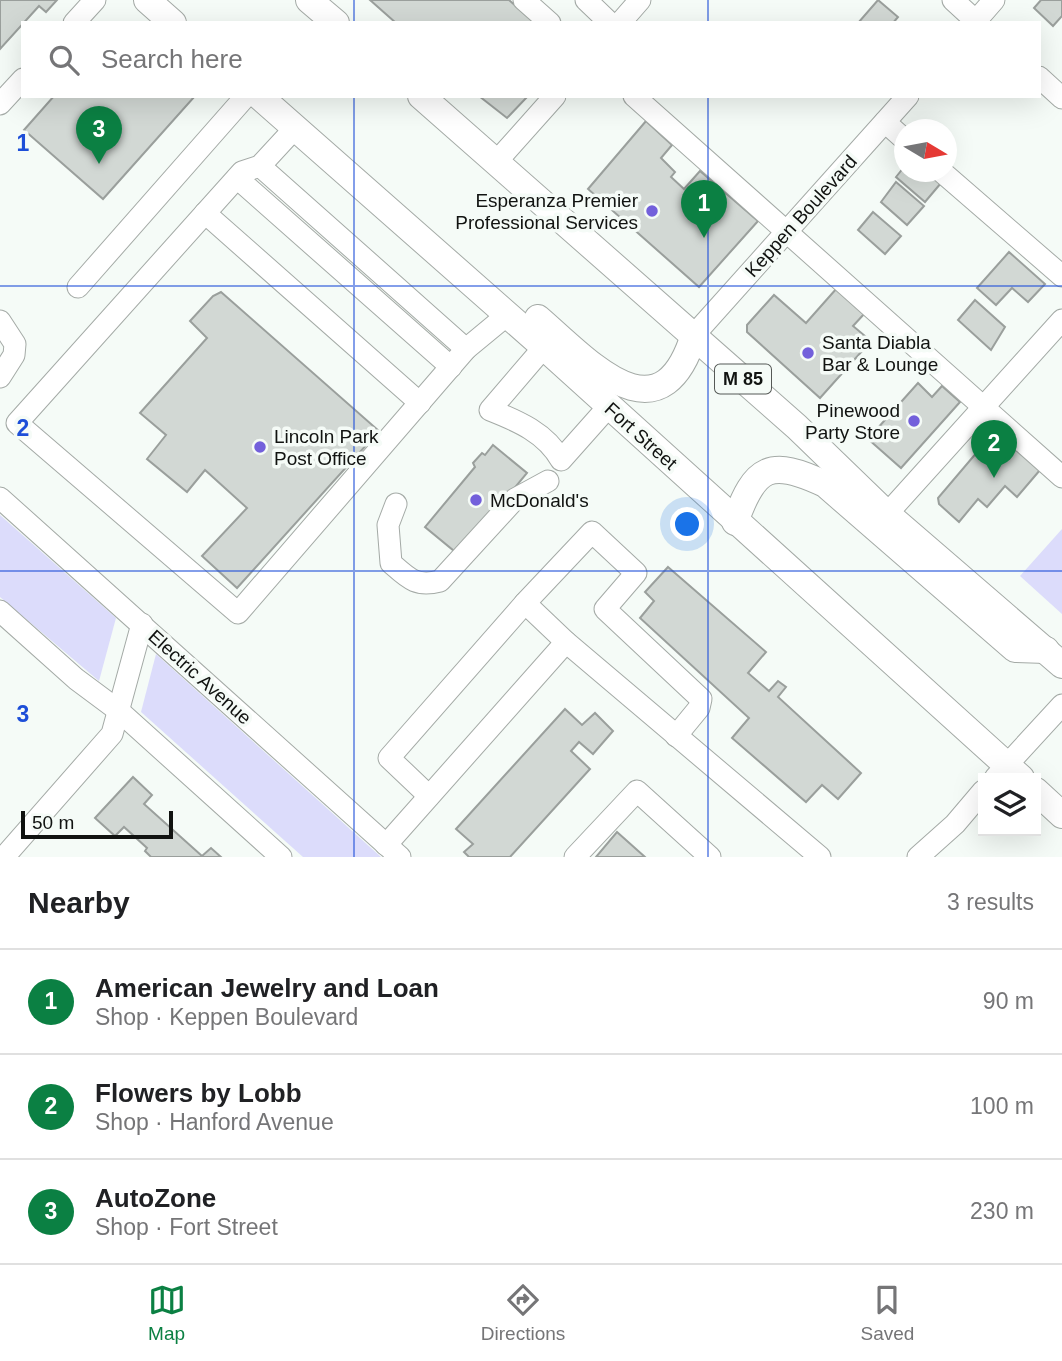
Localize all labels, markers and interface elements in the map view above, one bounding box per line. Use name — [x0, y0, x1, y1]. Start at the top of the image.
search box — [21, 21, 1041, 98]
icon: search — [45, 41, 83, 79]
text: Search here — [101, 44, 243, 74]
pin: 3 — [76, 106, 122, 164]
north arrow — [894, 119, 957, 182]
text: 1 — [17, 130, 30, 156]
street label: Keppen Boulevard — [741, 151, 861, 281]
pin: 1 — [681, 180, 727, 238]
place label: Esperanza Premier Professional Services — [455, 190, 639, 233]
marker: Esperanza Premier Professional Services — [644, 203, 660, 219]
place label: Santa Diabla Bar & Lounge — [822, 332, 938, 375]
marker: Santa Diabla Bar & Lounge — [800, 345, 816, 361]
road number: M 85 — [715, 365, 771, 394]
street label: Fort Street — [601, 398, 682, 474]
place label: Pinewood Party Store — [805, 400, 900, 443]
marker: Pinewood Party Store — [906, 413, 922, 429]
text: 2 — [17, 415, 29, 441]
pin: 2 — [971, 420, 1017, 478]
place label: Lincoln Park Post Office — [274, 426, 379, 469]
marker: Lincoln Park Post Office — [252, 439, 268, 455]
place label: McDonald's — [490, 490, 589, 511]
marker: McDonald's — [468, 492, 484, 508]
your location — [670, 507, 704, 541]
street label: Electric Avenue — [144, 625, 256, 729]
text: 3 — [17, 701, 29, 727]
map controls — [978, 773, 1041, 836]
button: layers — [978, 773, 1041, 836]
scale bar — [21, 808, 173, 840]
text: 50 m — [32, 812, 74, 833]
text: Nearby — [28, 886, 130, 919]
text: 3 results — [947, 889, 1034, 915]
text: American Jewelry and Loan — [95, 973, 439, 1003]
text: 1 — [45, 988, 57, 1014]
text: 90 m — [983, 988, 1034, 1014]
text: Shop · Keppen Boulevard — [95, 1004, 358, 1030]
text: Flowers by Lobb — [95, 1078, 302, 1108]
text: 2 — [45, 1093, 57, 1119]
text: 100 m — [970, 1093, 1034, 1119]
text: Shop · Hanford Avenue — [95, 1109, 334, 1135]
text: AutoZone — [95, 1183, 216, 1213]
text: 3 — [45, 1198, 57, 1224]
text: 230 m — [970, 1198, 1034, 1224]
text: Shop · Fort Street — [95, 1214, 278, 1240]
tab: Map — [148, 1281, 186, 1345]
tab: Directions — [481, 1281, 565, 1345]
tab: Saved — [860, 1281, 914, 1345]

